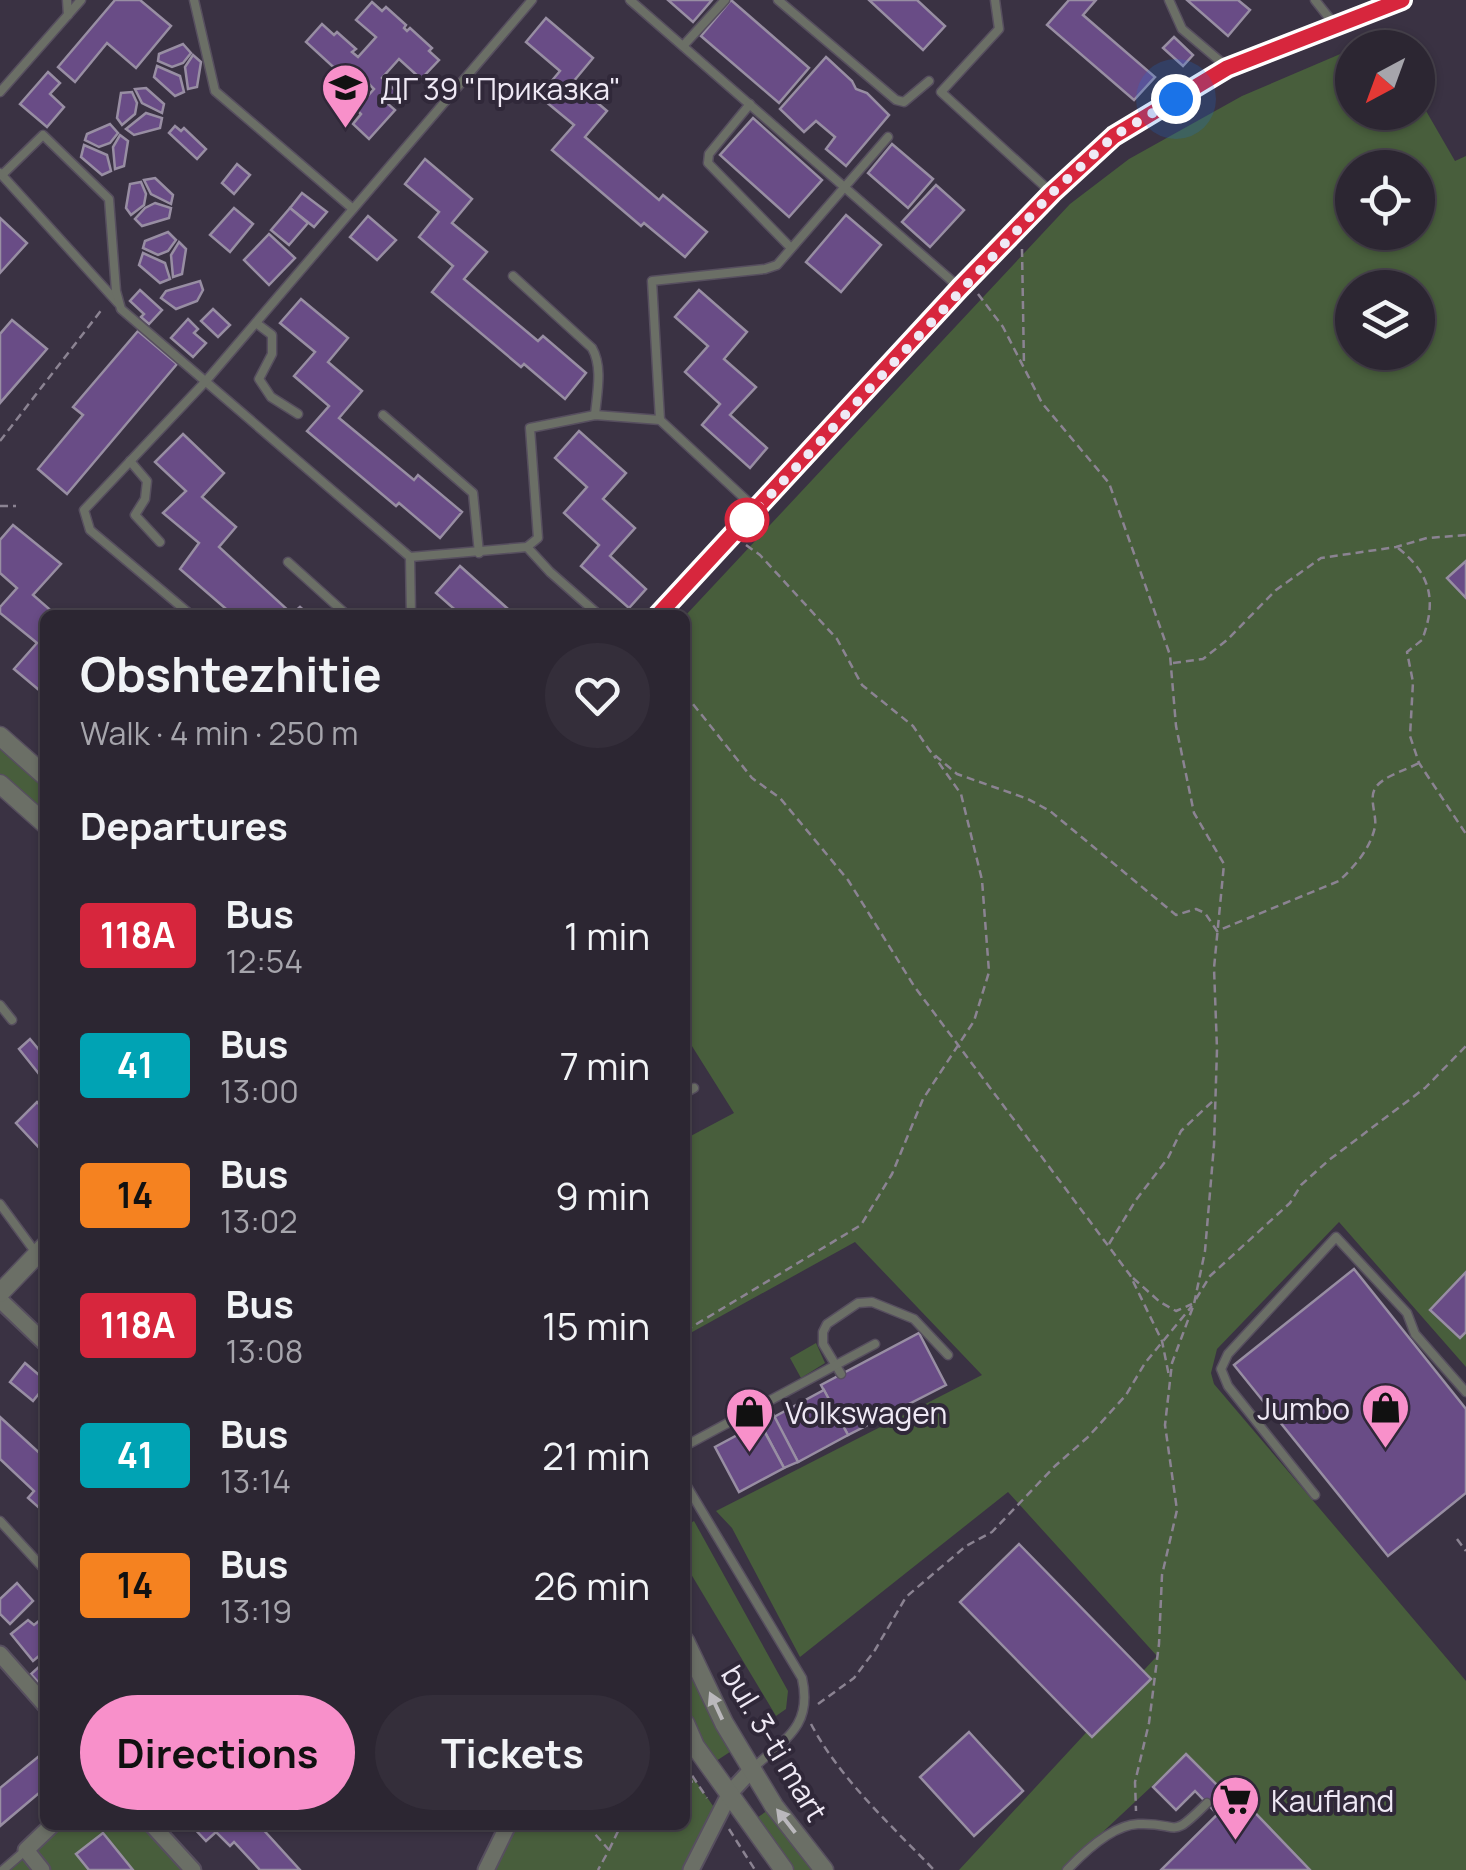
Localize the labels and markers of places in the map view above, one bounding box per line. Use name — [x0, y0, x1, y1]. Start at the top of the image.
school or university icon: ДГ 39 "Приказка" — [319, 62, 371, 130]
place label: ДГ 39 "Приказка" — [380, 68, 621, 109]
unlabelled marker — [726, 499, 768, 541]
shop icon: Jumbo — [1359, 1382, 1411, 1450]
shop icon: Volkswagen — [724, 1386, 776, 1454]
place label: Jumbo — [1257, 1388, 1350, 1429]
place label: Volkswagen — [785, 1392, 947, 1433]
supermarket icon: Kaufland — [1210, 1774, 1262, 1842]
place label: Kaufland — [1271, 1780, 1394, 1821]

